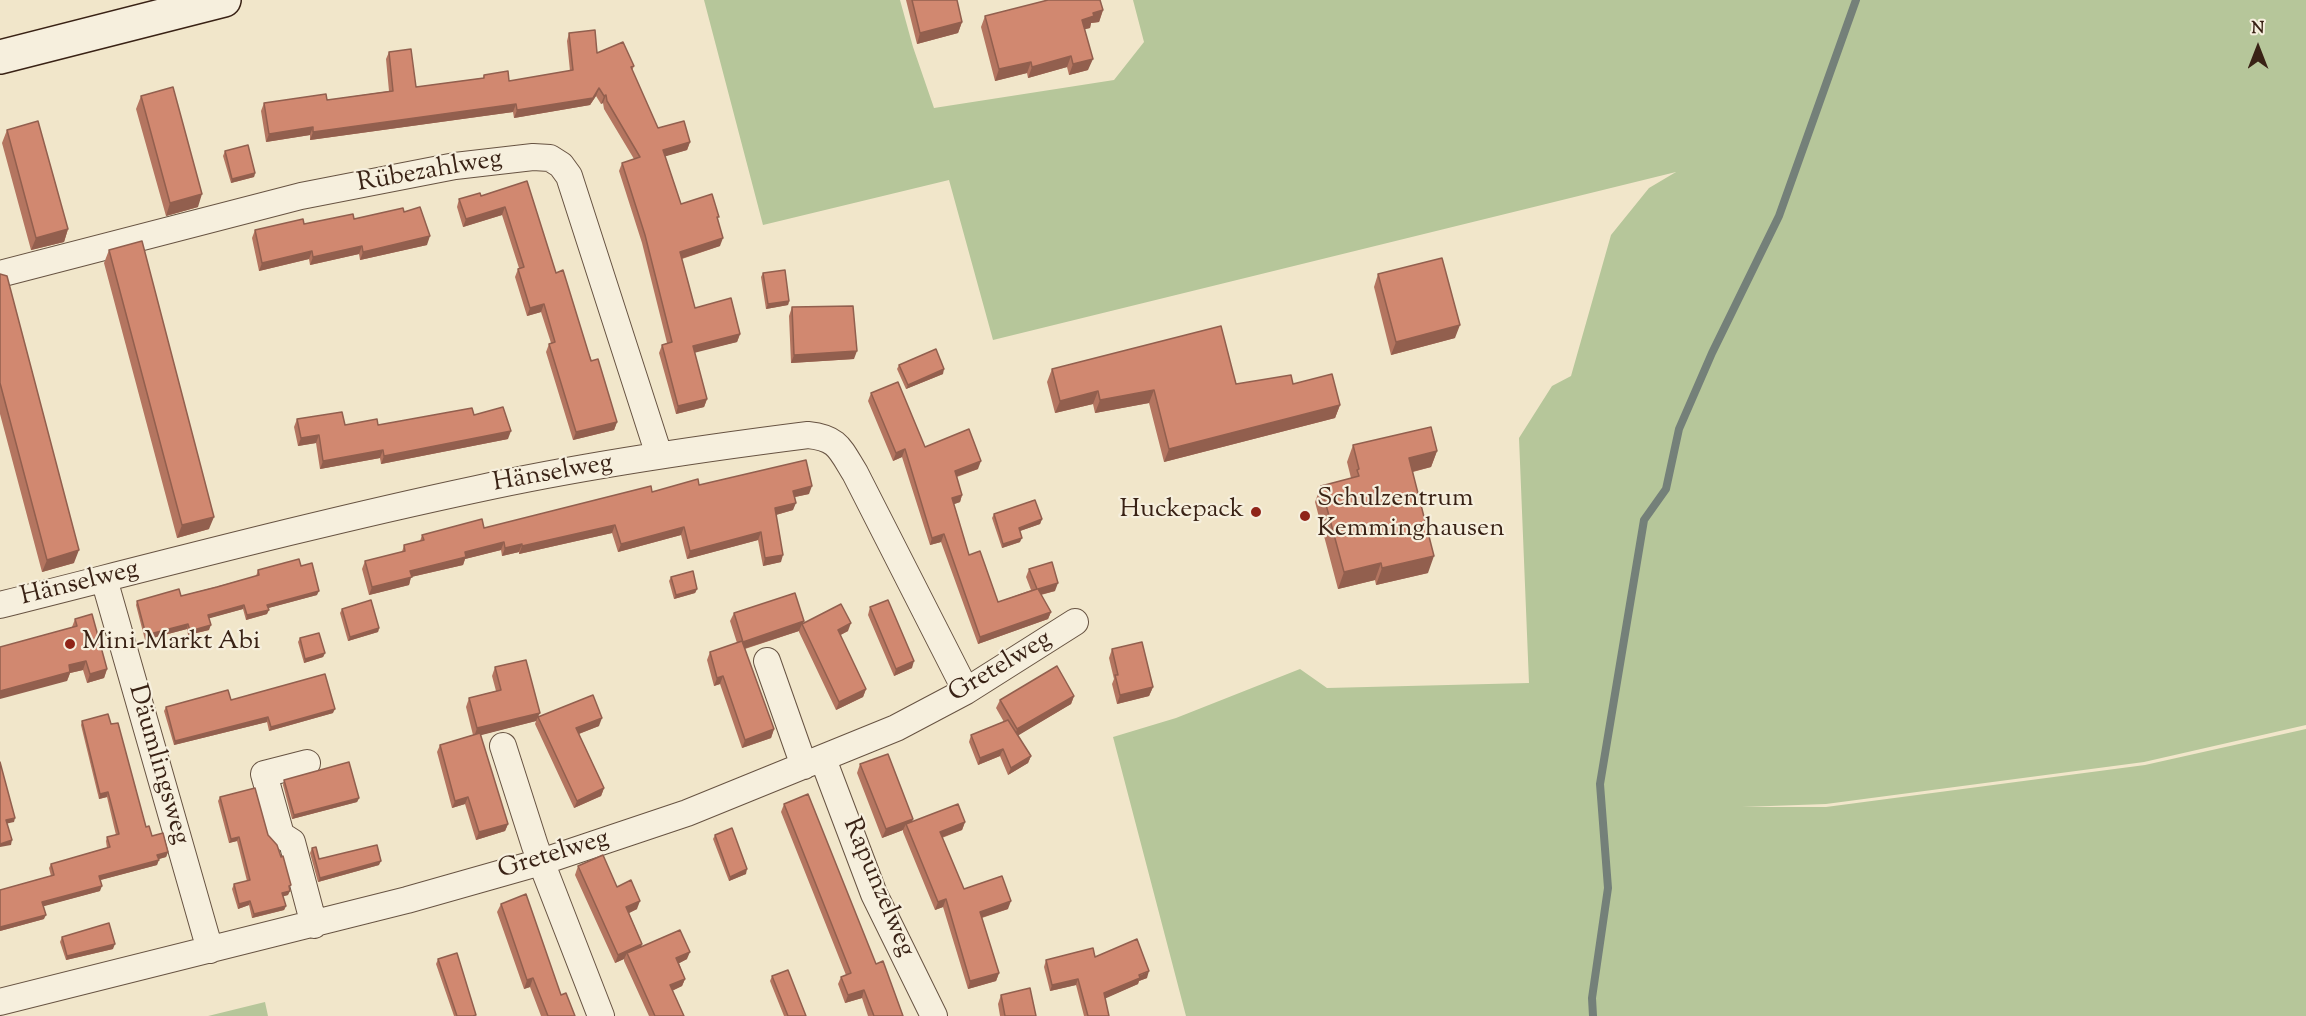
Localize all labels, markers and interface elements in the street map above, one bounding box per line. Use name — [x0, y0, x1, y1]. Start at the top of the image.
north arrow — [2228, 18, 2288, 78]
text: N — [2252, 18, 2264, 41]
street label: Rübezahlweg — [355, 145, 505, 201]
street label: Hänselweg — [491, 449, 615, 501]
place label: Schulzentrum Kemminghausen — [1317, 485, 1505, 546]
place label: Huckepack — [1119, 496, 1244, 528]
marker: Huckepack — [1249, 505, 1263, 519]
marker: Schulzentrum Kemminghausen — [1298, 509, 1312, 523]
street label: Hänselweg — [18, 555, 142, 615]
street label: Gretelweg — [944, 625, 1058, 711]
place label: Mini-Markt Abi — [82, 628, 260, 660]
marker: Mini-Markt Abi — [63, 637, 77, 651]
street label: Däumlingsweg — [119, 681, 195, 849]
street label: Rapunzelweg — [834, 814, 920, 962]
street label: Gretelweg — [495, 824, 613, 888]

